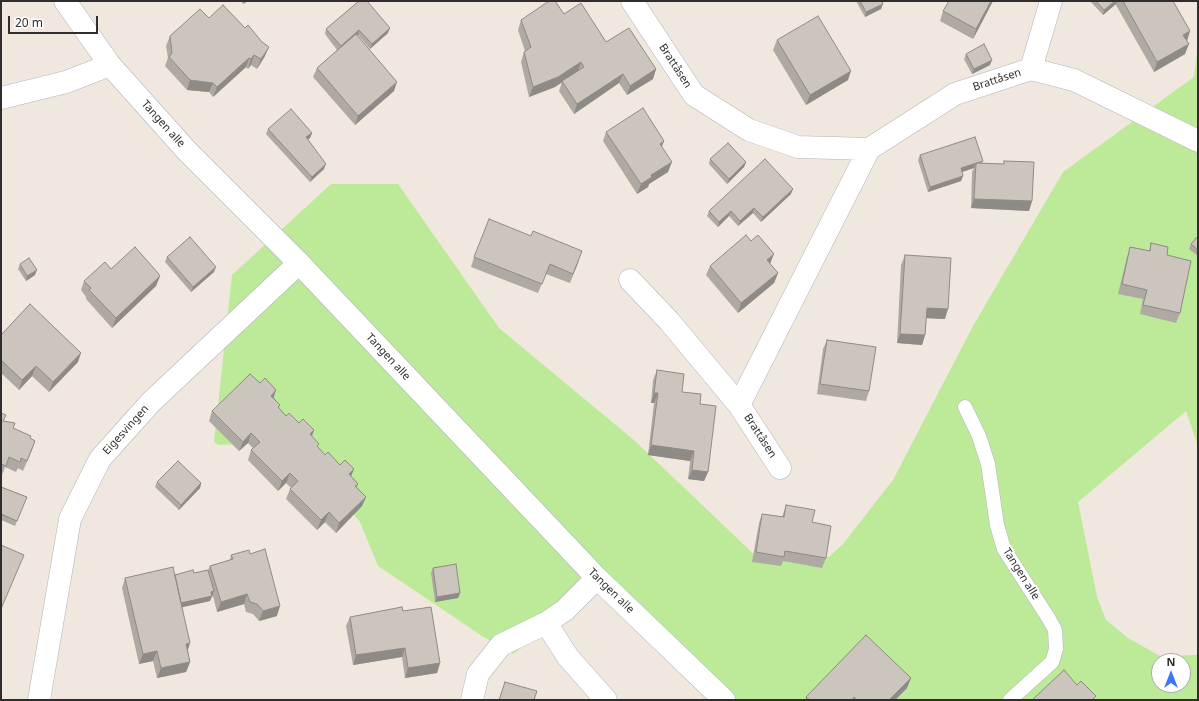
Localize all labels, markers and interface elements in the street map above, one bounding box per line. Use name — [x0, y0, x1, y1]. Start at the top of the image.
scale bar — [10, 8, 100, 34]
text: 20 m — [15, 14, 43, 31]
street label: Brattåsen — [656, 41, 694, 91]
street label: Brattåsen — [971, 66, 1023, 94]
street label: Tangen alle — [138, 98, 188, 150]
street label: Tangen alle — [363, 331, 413, 383]
street label: Eigesvingen — [100, 402, 152, 458]
street label: Brattåsen — [741, 411, 779, 461]
street label: Tangen alle — [1000, 546, 1042, 602]
street label: Tangen alle — [585, 566, 637, 616]
north arrow — [1151, 653, 1191, 693]
text: N — [1167, 654, 1175, 669]

